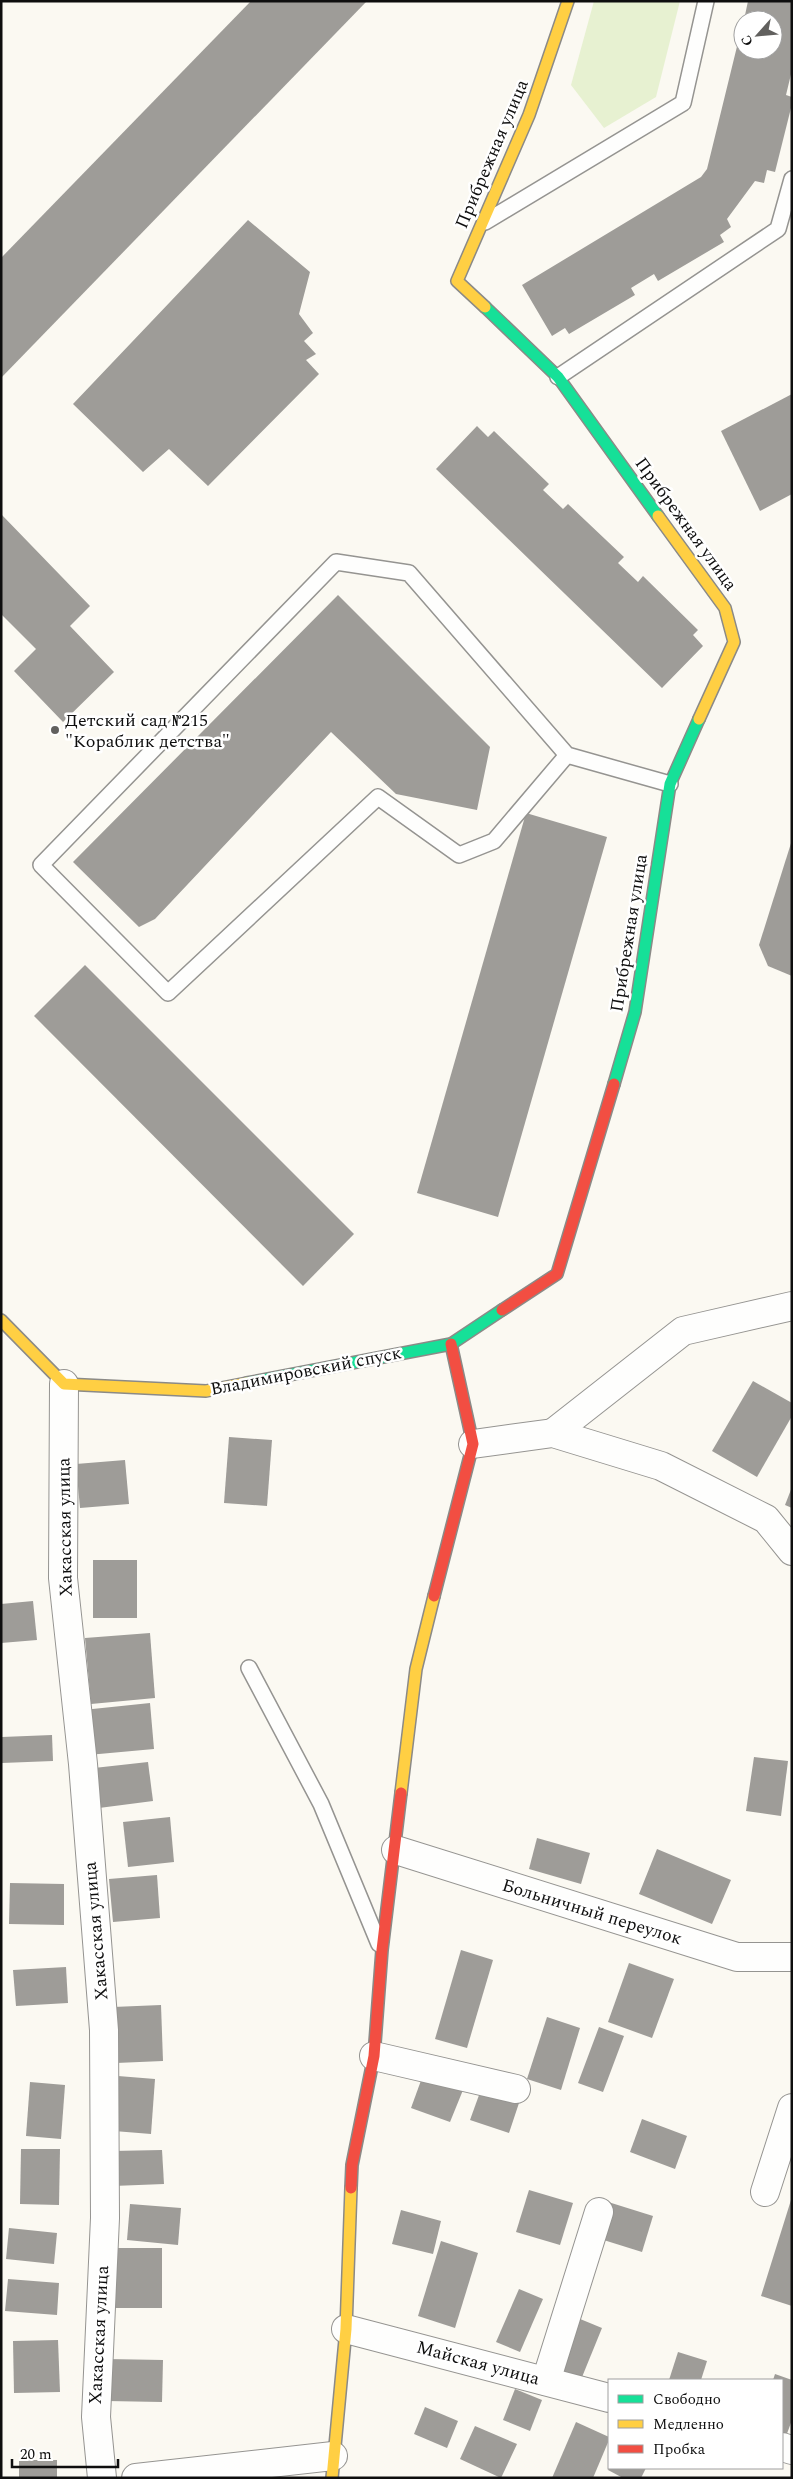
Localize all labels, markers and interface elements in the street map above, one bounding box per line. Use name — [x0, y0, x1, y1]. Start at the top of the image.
north arrow — [733, 10, 783, 60]
text: С — [735, 31, 758, 50]
street label: Прибрежная улица — [448, 75, 536, 233]
street label: Прибрежная улица — [628, 451, 744, 597]
place label: Детский сад №215 "Кораблик детства" — [65, 707, 230, 755]
marker: Детский сад №215 "Кораблик детства" — [49, 724, 61, 736]
street label: Прибрежная улица — [603, 852, 655, 1014]
street label: Владимировский спуск — [208, 1339, 404, 1403]
street label: Хакасская улица — [50, 1457, 80, 1597]
street label: Хакасская улица — [76, 1860, 116, 2001]
street label: Больничный переулок — [499, 1872, 685, 1952]
street label: Хакасская улица — [82, 2265, 116, 2405]
street label: Майская улица — [413, 2334, 543, 2392]
legend — [608, 2379, 783, 2469]
text: Свободно — [653, 2388, 721, 2411]
text: Медленно — [653, 2413, 724, 2436]
scale bar — [12, 2436, 119, 2468]
text: Пробка — [653, 2438, 706, 2461]
text: 20 m — [20, 2443, 52, 2466]

